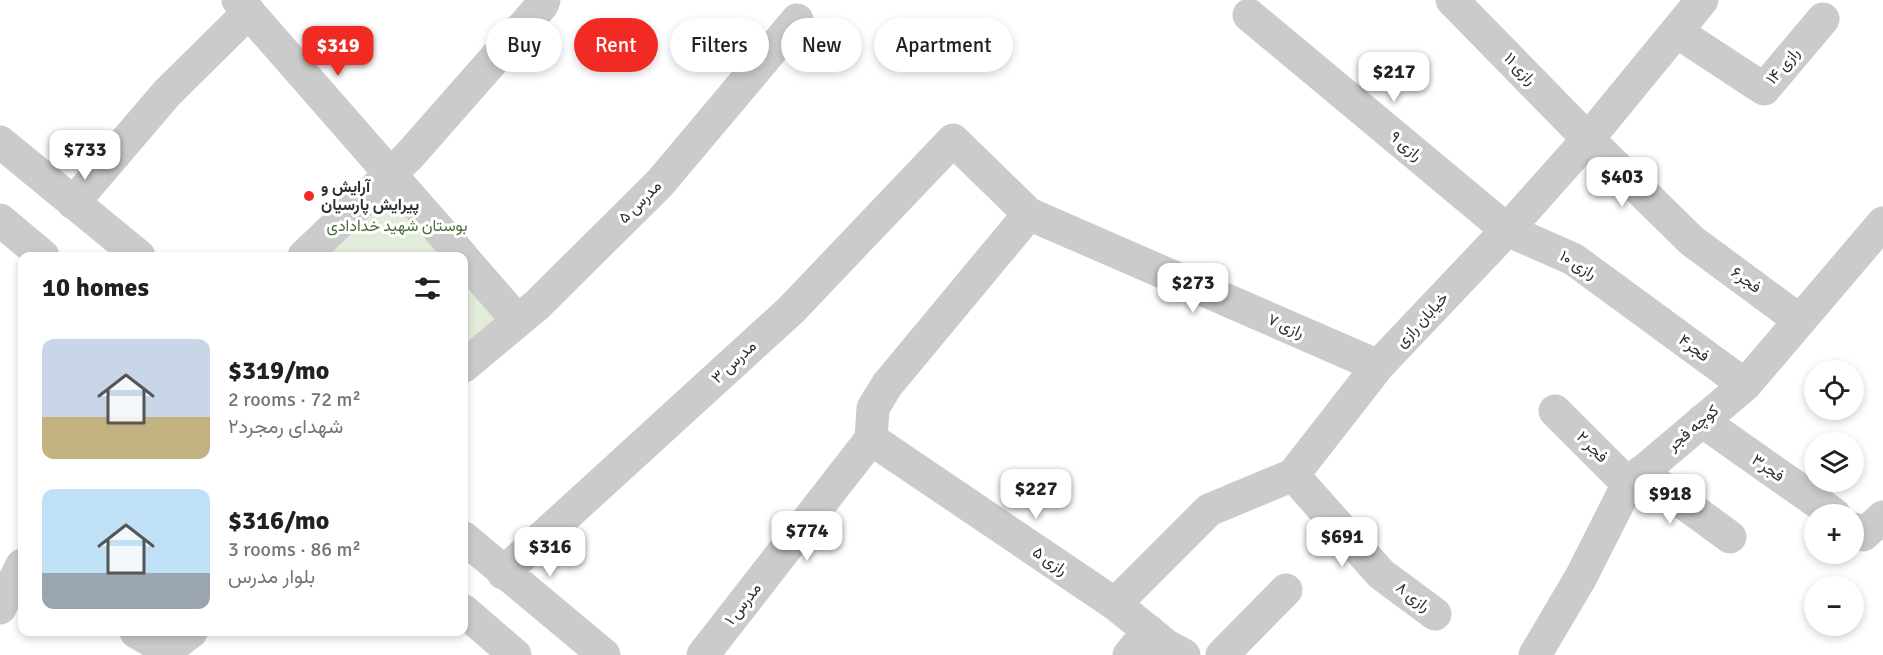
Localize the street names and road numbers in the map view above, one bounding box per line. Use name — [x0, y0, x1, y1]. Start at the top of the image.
street label: رازی ۱۴ — [1762, 43, 1804, 89]
street label: رازی ۱۱ — [1500, 49, 1540, 89]
street label: رازی ۹ — [1386, 127, 1426, 165]
street label: مدرس ۵ — [614, 176, 666, 228]
street label: رازی ۱۰ — [1556, 246, 1600, 284]
street label: فجر۶ — [1727, 262, 1765, 298]
street label: خیابان رازی — [1391, 288, 1453, 352]
street label: رازی ۷ — [1265, 309, 1307, 343]
street label: فجر۴ — [1675, 330, 1713, 366]
street label: مدرس ۳ — [707, 336, 761, 388]
street label: کوچه فجر — [1662, 401, 1723, 457]
street label: فجر ۲ — [1572, 427, 1612, 467]
street label: فجر۳ — [1748, 450, 1788, 486]
street label: رازی ۵ — [1029, 542, 1071, 580]
street label: رازی ۸ — [1392, 578, 1434, 616]
street label: مدرس ۱ — [720, 579, 766, 629]

